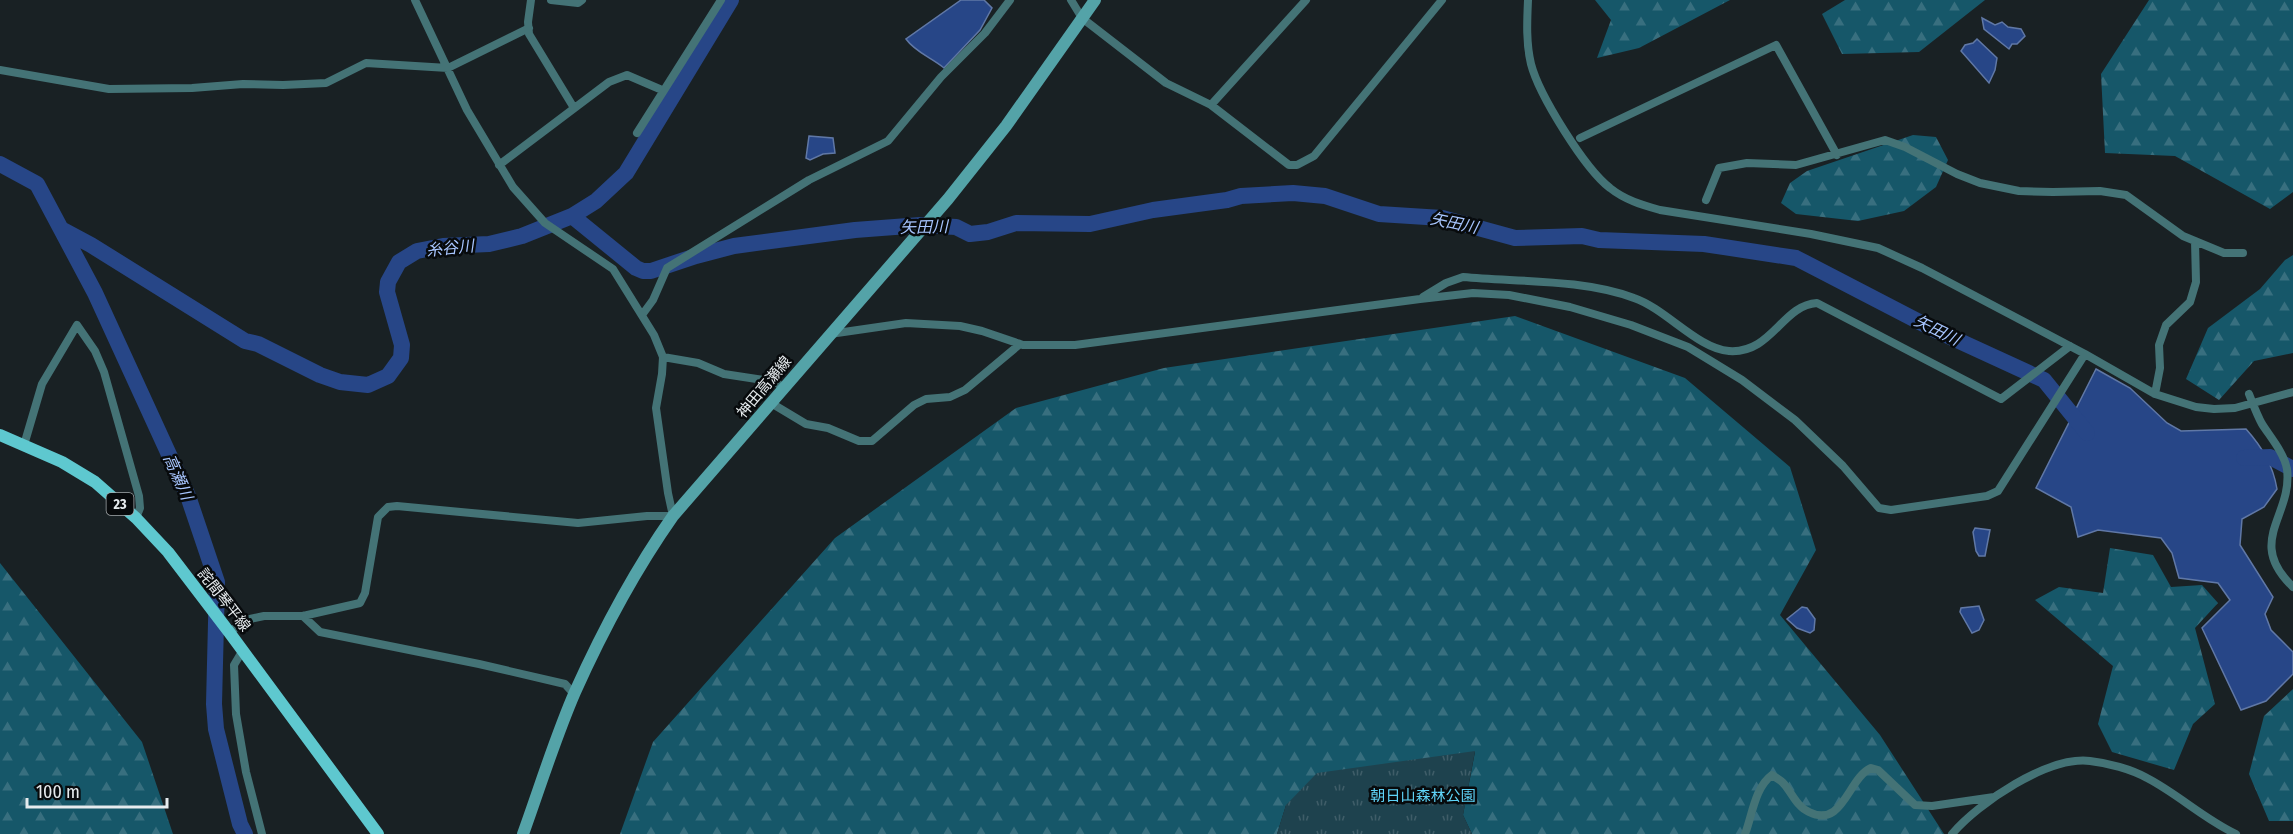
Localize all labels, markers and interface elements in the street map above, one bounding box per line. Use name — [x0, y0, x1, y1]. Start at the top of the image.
water label: 矢田川 — [1429, 209, 1481, 238]
water label: 矢田川 — [900, 217, 950, 237]
water label: 糸谷川 — [425, 236, 477, 260]
water label: 矢田川 — [1911, 311, 1965, 350]
street label: 神田高瀬線 — [733, 352, 795, 422]
water label: 高瀬川 — [160, 451, 197, 505]
road number: 23 — [106, 493, 134, 515]
street label: 詫間琴平線 — [194, 565, 254, 635]
scale bar — [27, 771, 166, 809]
text: 100 m — [36, 781, 80, 803]
park label: 朝日山森林公園 — [1370, 787, 1476, 805]

